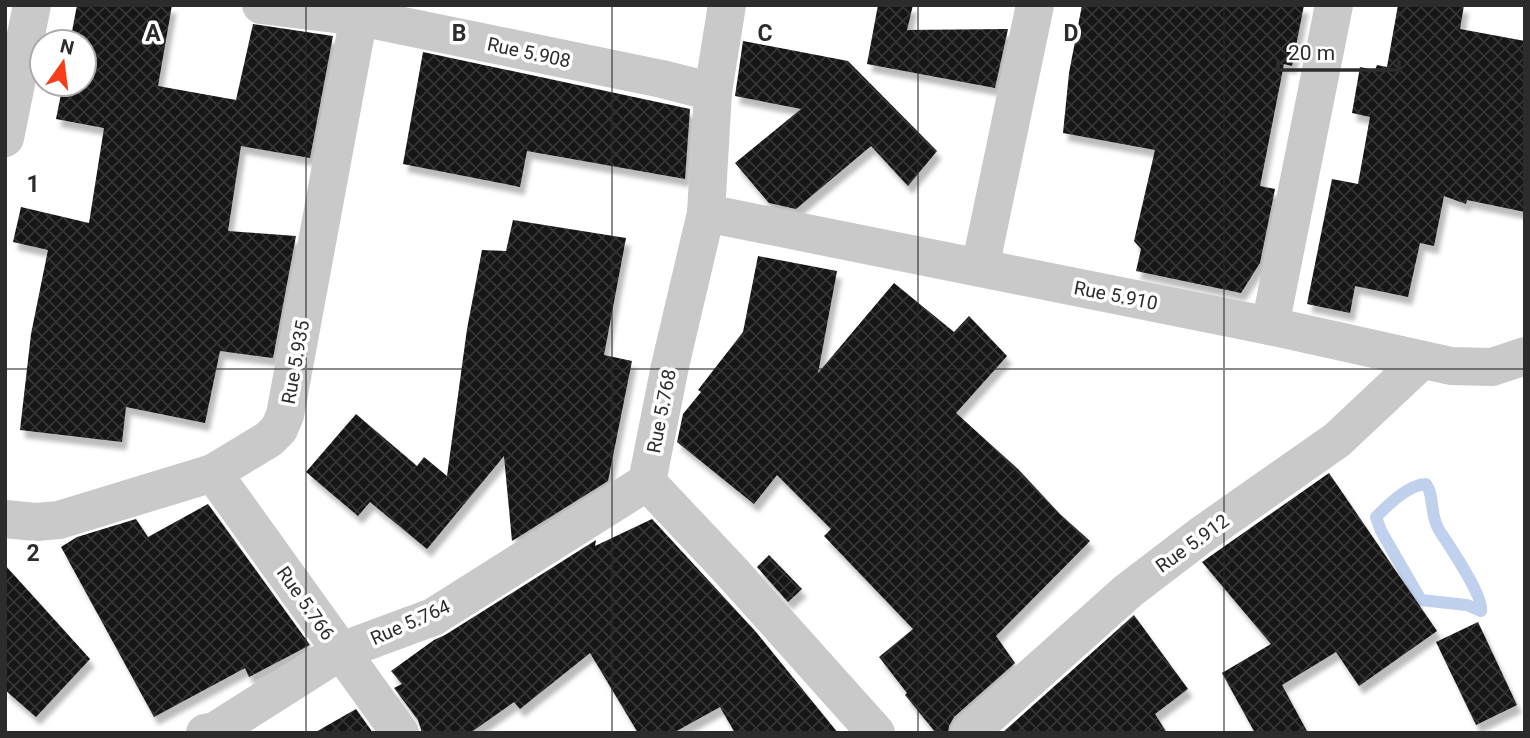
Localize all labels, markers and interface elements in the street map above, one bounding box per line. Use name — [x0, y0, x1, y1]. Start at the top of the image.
text: A — [145, 20, 161, 47]
text: B — [452, 20, 466, 47]
text: C — [757, 20, 773, 47]
text: D — [1064, 20, 1078, 47]
north arrow — [28, 28, 98, 98]
scale bar — [1278, 28, 1399, 72]
street label: Rue 5.908 — [485, 32, 573, 73]
text: N — [58, 34, 76, 60]
text: 20 m — [1288, 41, 1335, 65]
text: 1 — [26, 171, 40, 198]
street label: Rue 5.910 — [1072, 276, 1160, 315]
street label: Rue 5.935 — [277, 318, 314, 406]
street label: Rue 5.768 — [642, 367, 681, 455]
street label: Rue 5.912 — [1151, 509, 1233, 578]
text: 2 — [26, 540, 40, 567]
street label: Rue 5.766 — [272, 562, 339, 645]
street label: Rue 5.764 — [367, 595, 454, 650]

